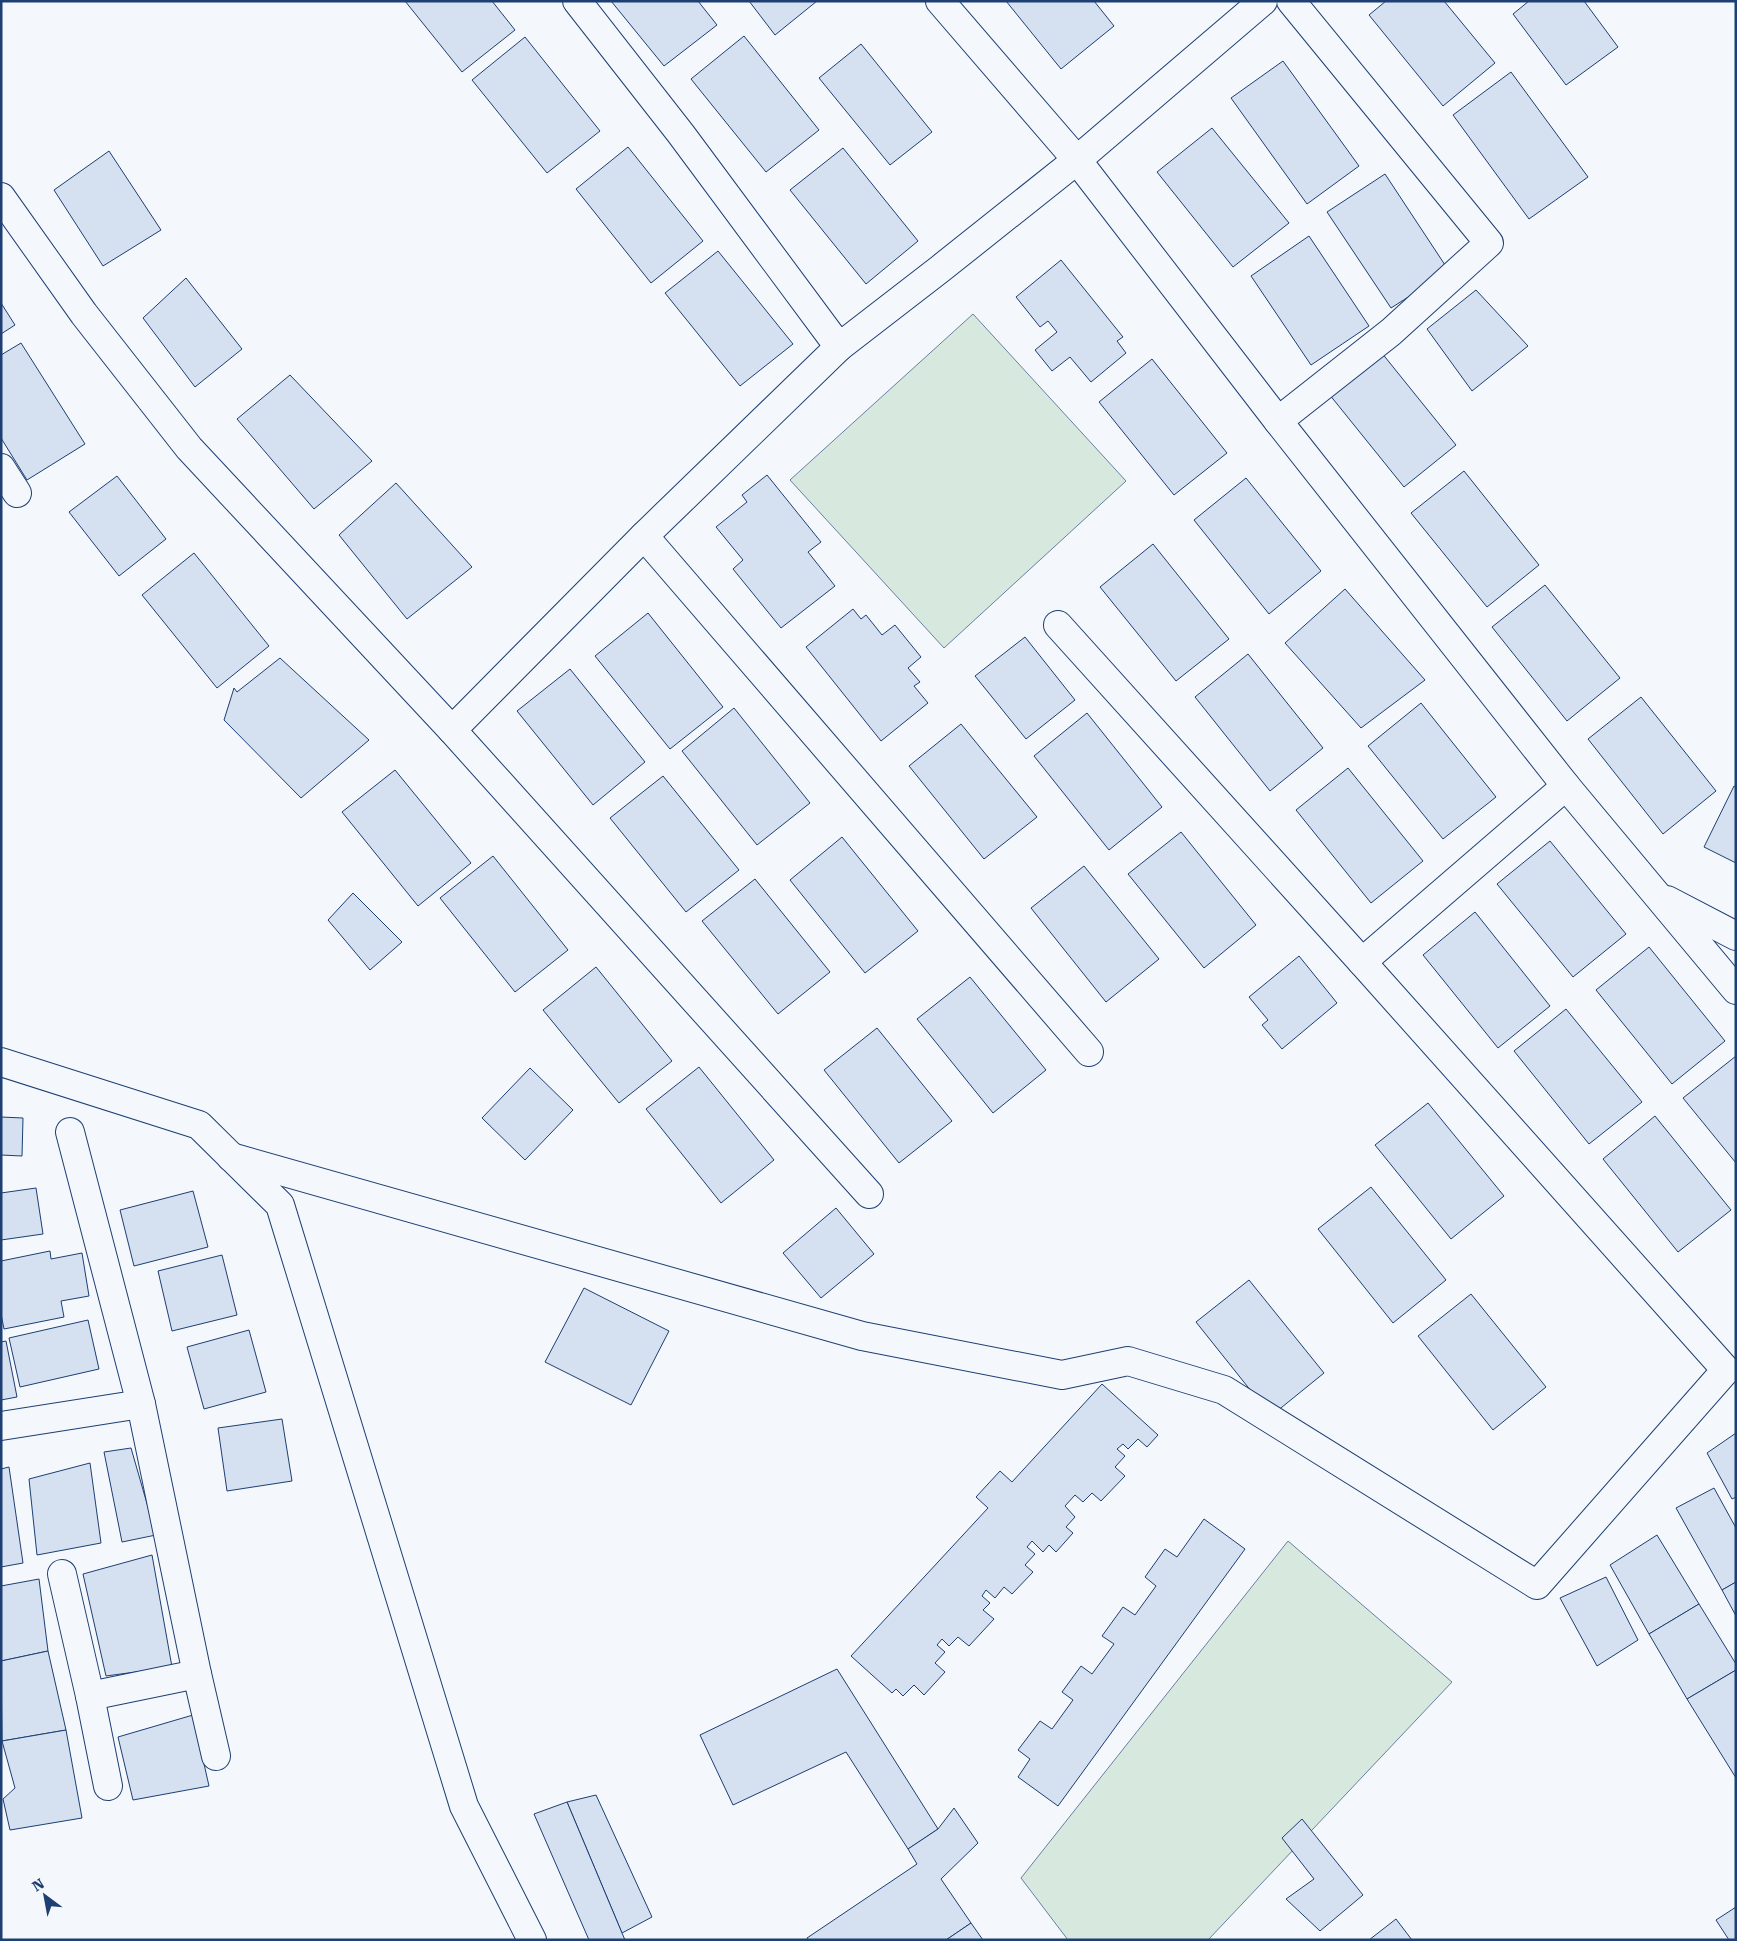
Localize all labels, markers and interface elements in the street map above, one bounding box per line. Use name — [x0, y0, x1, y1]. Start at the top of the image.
north arrow — [20, 1871, 70, 1921]
text: N — [29, 1875, 47, 1895]

